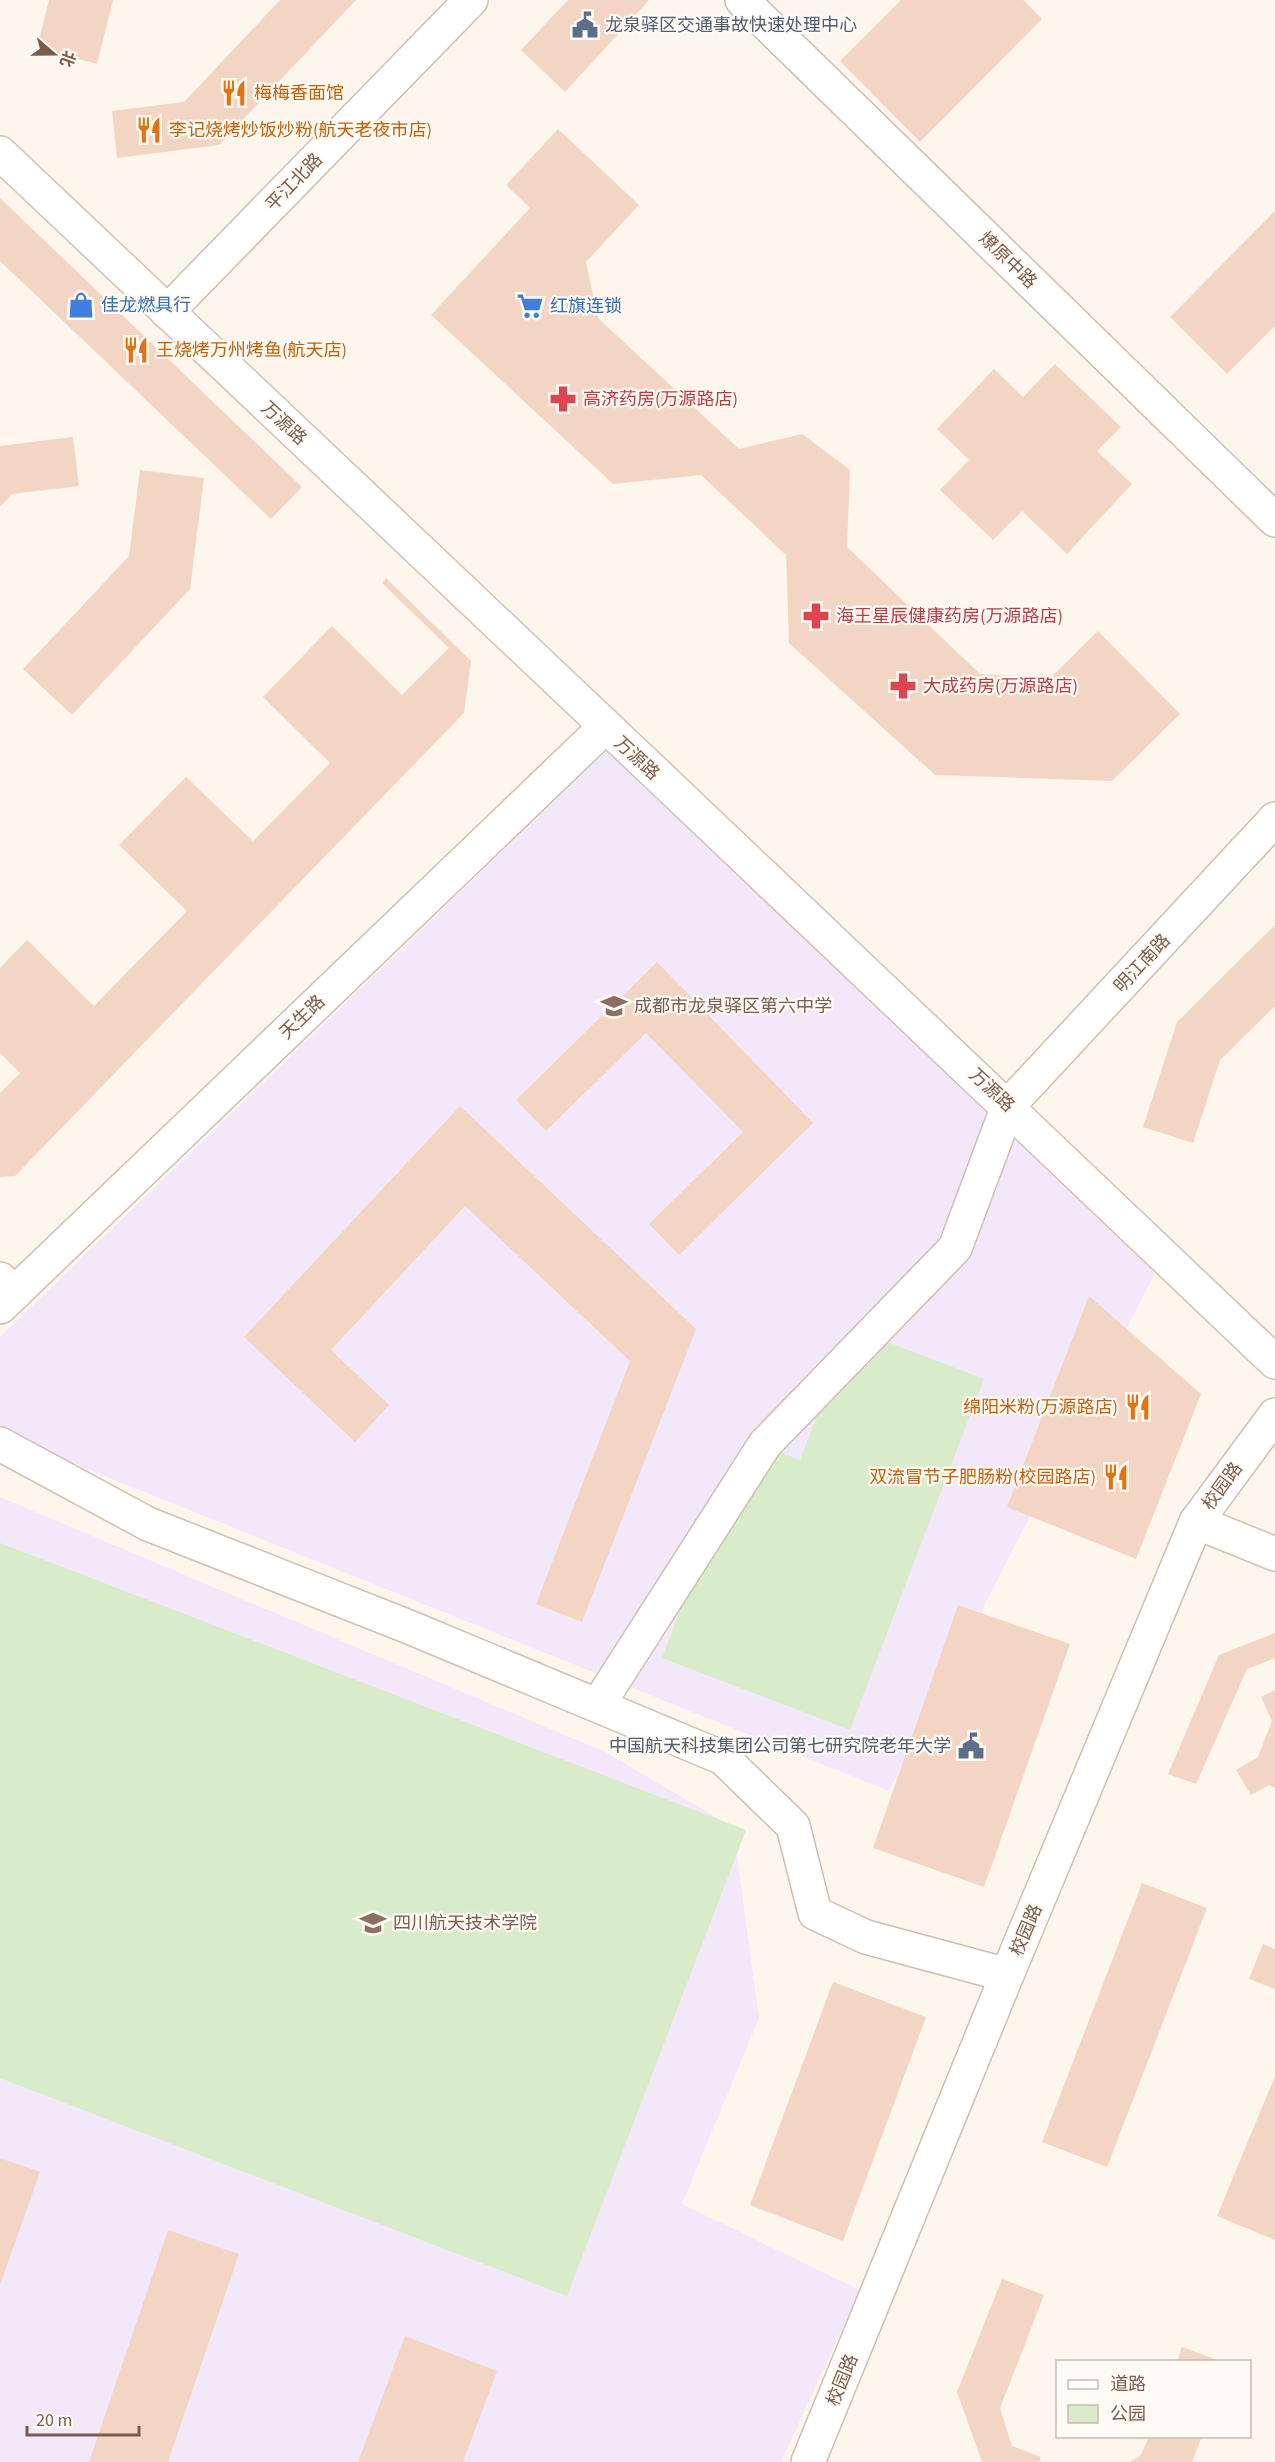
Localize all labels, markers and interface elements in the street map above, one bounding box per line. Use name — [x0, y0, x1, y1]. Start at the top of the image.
public building icon: 龙泉驿区交通事故快速处理中心 — [570, 10, 600, 40]
place label: 龙泉驿区交通事故快速处理中心 — [605, 13, 857, 38]
north arrow — [24, 24, 84, 84]
text: 北 — [54, 48, 80, 70]
restaurant icon: 梅梅香面馆 — [219, 78, 249, 108]
place label: 梅梅香面馆 — [254, 81, 344, 106]
restaurant icon: 李记烧烤炒饭炒粉(航天老夜市店) — [134, 115, 164, 145]
place label: 李记烧烤炒饭炒粉(航天老夜市店) — [169, 118, 432, 143]
street label: 平江北路 — [260, 148, 328, 217]
street label: 燎原中路 — [973, 226, 1042, 294]
shop icon: 佳龙燃具行 — [66, 290, 96, 320]
supermarket icon: 红旗连锁 — [515, 291, 545, 321]
place label: 佳龙燃具行 — [101, 293, 191, 318]
place label: 红旗连锁 — [550, 294, 622, 319]
restaurant icon: 王烧烤万州烤鱼(航天店) — [121, 335, 151, 365]
place label: 王烧烤万州烤鱼(航天店) — [156, 338, 347, 363]
pharmacy icon: 高济药房(万源路店) — [548, 384, 578, 414]
place label: 高济药房(万源路店) — [583, 387, 738, 412]
street label: 万源路 — [255, 396, 312, 451]
pharmacy icon: 海王星辰健康药房(万源路店) — [801, 601, 831, 631]
place label: 海王星辰健康药房(万源路店) — [836, 604, 1063, 629]
pharmacy icon: 大成药房(万源路店) — [888, 671, 918, 701]
place label: 大成药房(万源路店) — [923, 674, 1078, 699]
street label: 万源路 — [608, 731, 665, 786]
street label: 明江南路 — [1109, 928, 1176, 998]
street label: 天生路 — [274, 990, 330, 1045]
school or university icon: 成都市龙泉驿区第六中学 — [599, 991, 629, 1021]
place label: 成都市龙泉驿区第六中学 — [634, 994, 832, 1019]
street label: 万源路 — [963, 1063, 1020, 1118]
restaurant icon: 绵阳米粉(万源路店) — [1123, 1392, 1153, 1422]
place label: 绵阳米粉(万源路店) — [963, 1395, 1118, 1420]
street label: 校园路 — [1196, 1457, 1248, 1515]
restaurant icon: 双流冒节子肥肠粉(校园路店) — [1101, 1462, 1131, 1492]
place label: 双流冒节子肥肠粉(校园路店) — [869, 1465, 1096, 1490]
public building icon: 中国航天科技集团公司第七研究院老年大学 — [956, 1731, 986, 1761]
place label: 中国航天科技集团公司第七研究院老年大学 — [609, 1734, 951, 1759]
street label: 校园路 — [1004, 1900, 1049, 1960]
school or university icon: 四川航天技术学院 — [358, 1908, 388, 1938]
place label: 四川航天技术学院 — [393, 1911, 537, 1936]
street label: 校园路 — [821, 2350, 864, 2410]
legend — [1056, 2360, 1251, 2438]
text: 道路 — [1110, 2372, 1146, 2397]
scale bar — [27, 2399, 140, 2437]
text: 公园 — [1110, 2402, 1146, 2427]
text: 20 m — [36, 2408, 72, 2433]

